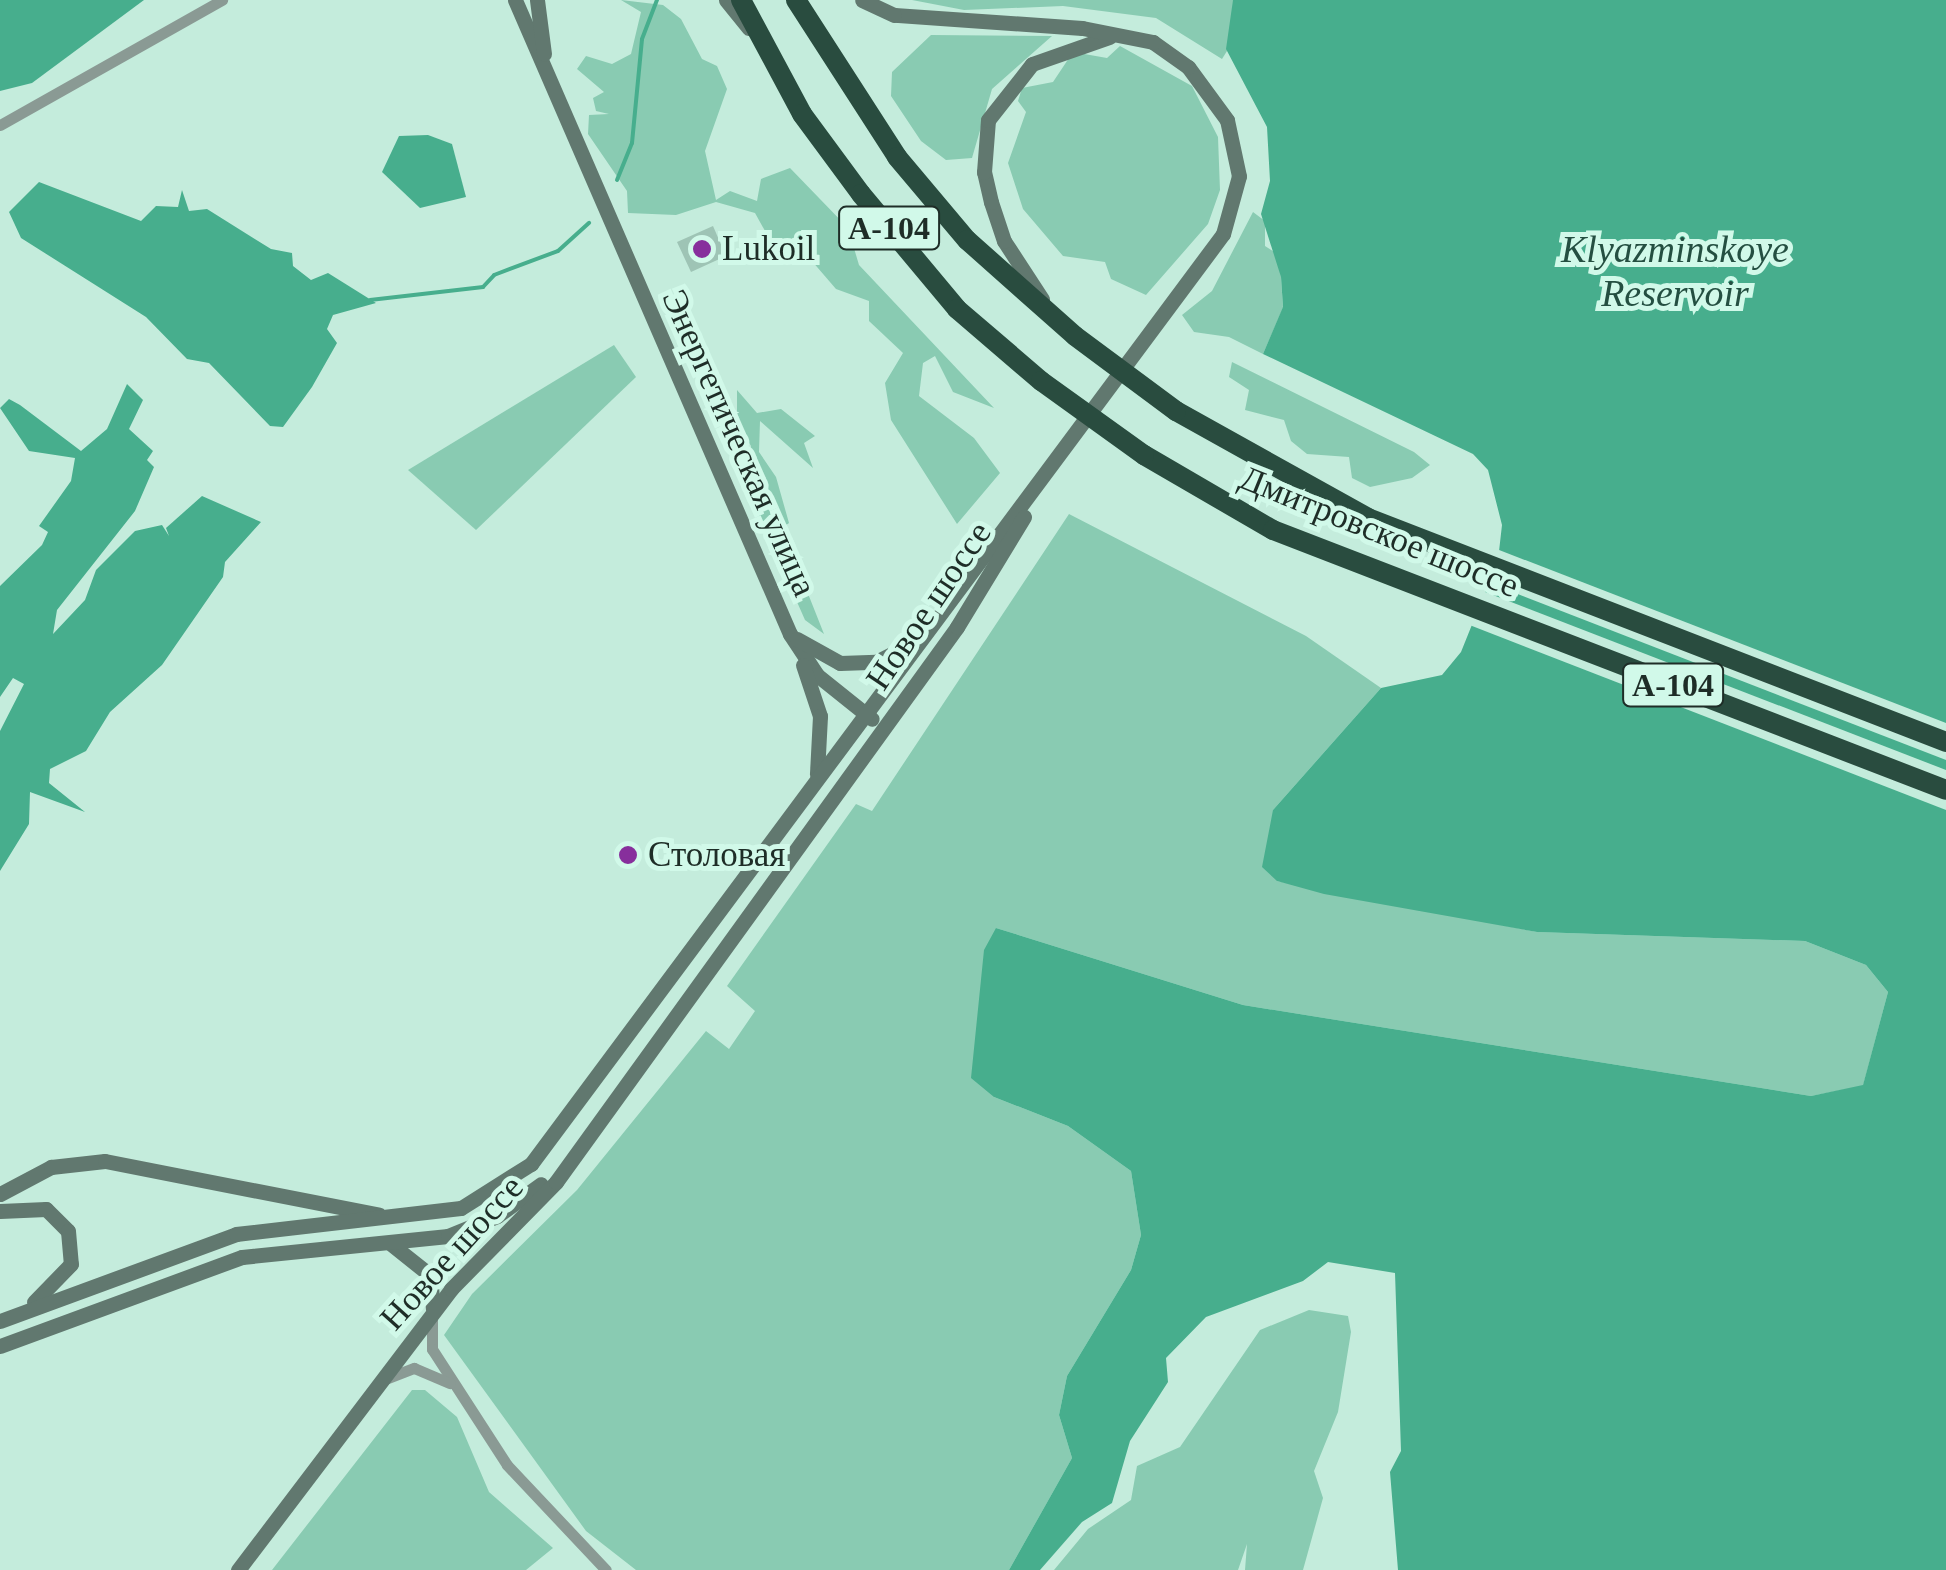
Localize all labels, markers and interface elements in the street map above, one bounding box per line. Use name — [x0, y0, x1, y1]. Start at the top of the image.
road number: А-104 — [836, 201, 942, 255]
water label: Klyazminskoye Reservoir — [1561, 227, 1789, 316]
place label: Lukoil — [722, 228, 815, 270]
marker: Lukoil — [691, 238, 713, 260]
street label: Энергетическая улица — [652, 283, 826, 603]
street label: Дмитровское шоссе — [1233, 457, 1525, 607]
street label: Новое шоссе — [857, 514, 1001, 698]
road number: А-104 — [1620, 658, 1726, 712]
place label: Столовая — [648, 834, 785, 876]
marker: Столовая — [617, 844, 639, 866]
street label: Новое шоссе — [372, 1167, 532, 1339]

